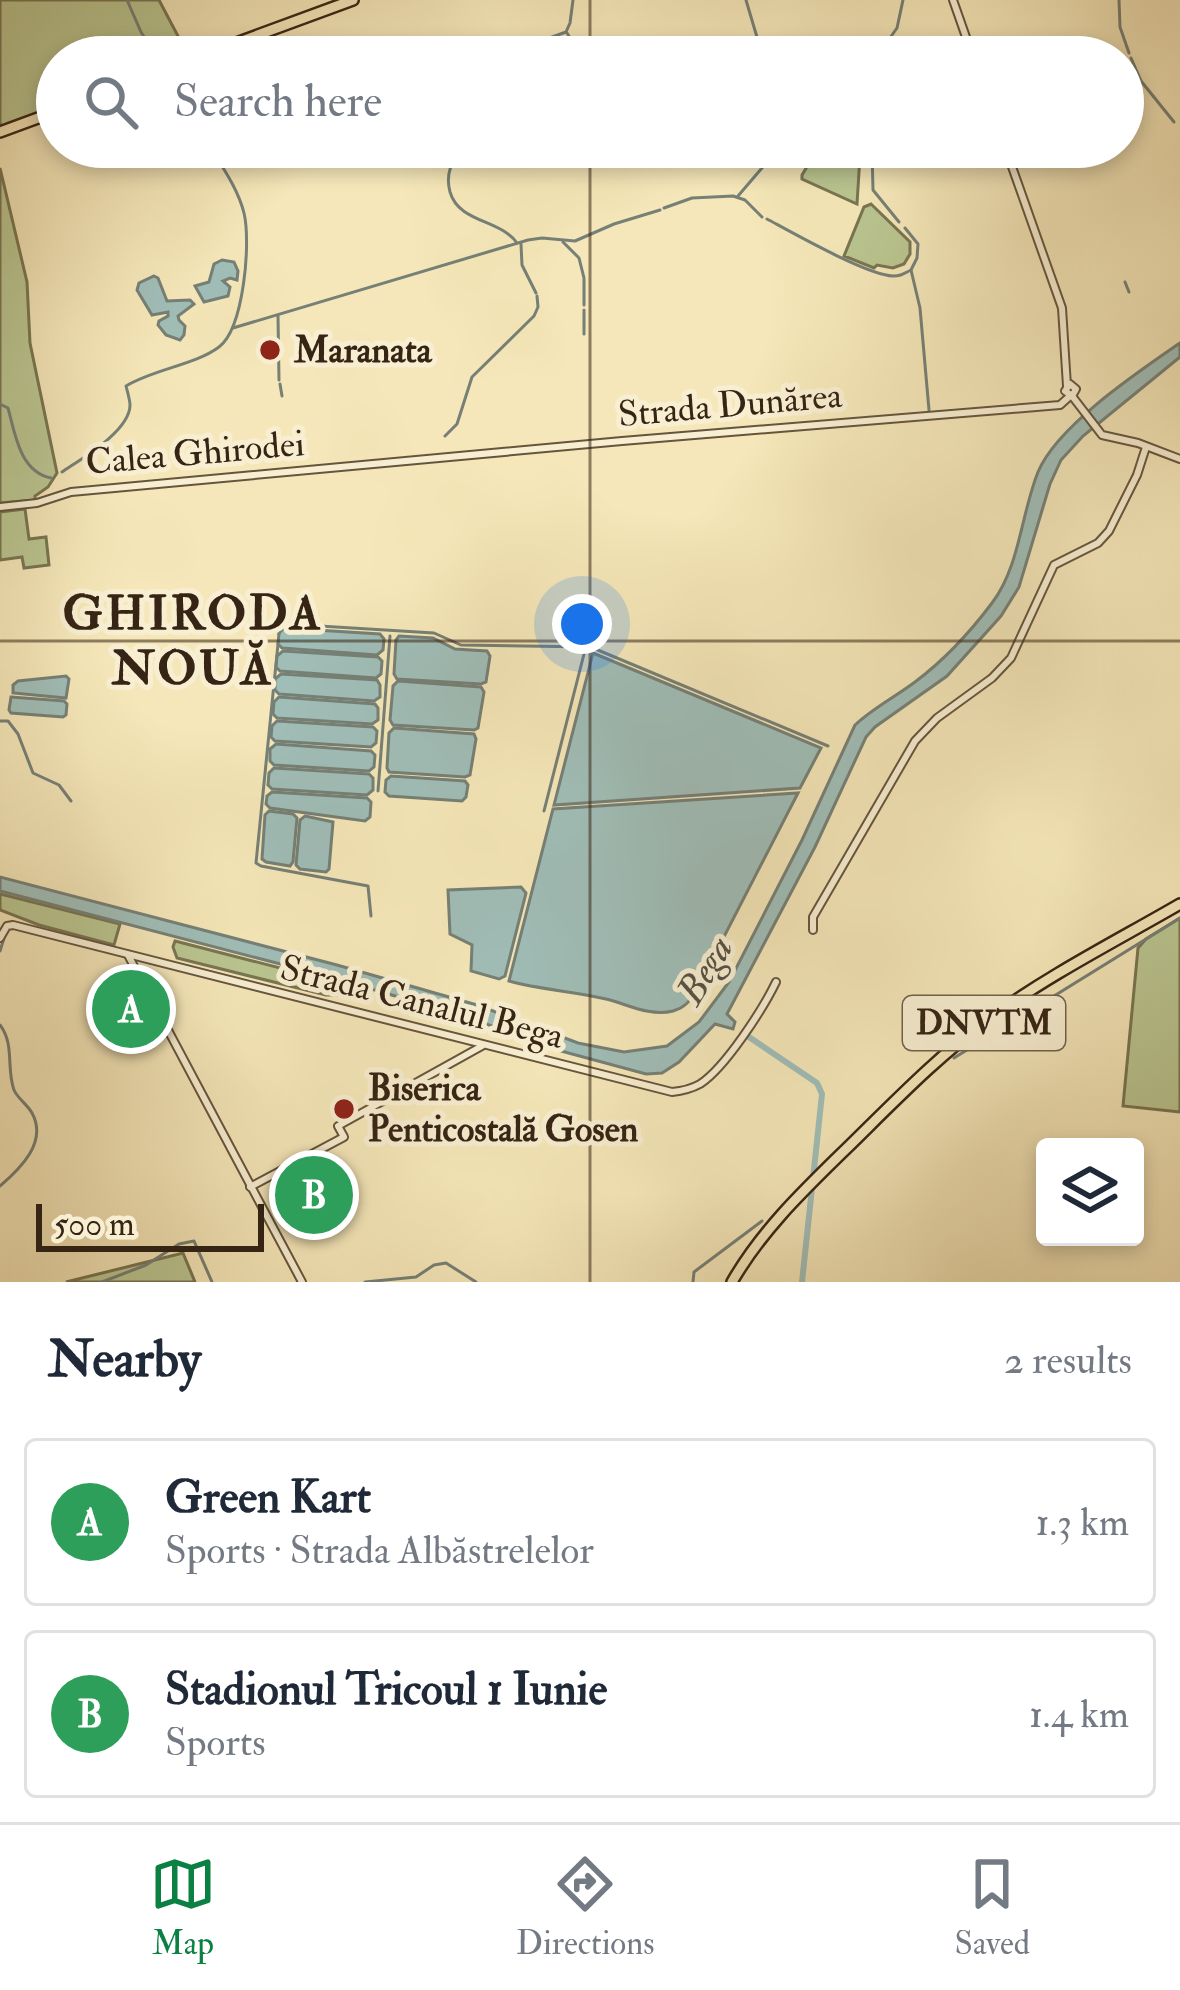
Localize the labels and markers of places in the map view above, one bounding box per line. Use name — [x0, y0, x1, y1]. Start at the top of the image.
place label: Maranata — [293, 328, 433, 373]
marker: Maranata — [257, 337, 283, 363]
pin: A — [92, 964, 170, 1054]
place label: Biserica Penticostală Gosen — [368, 1066, 639, 1152]
marker: Biserica Penticostală Gosen — [331, 1096, 357, 1122]
pin: B — [275, 1150, 353, 1240]

